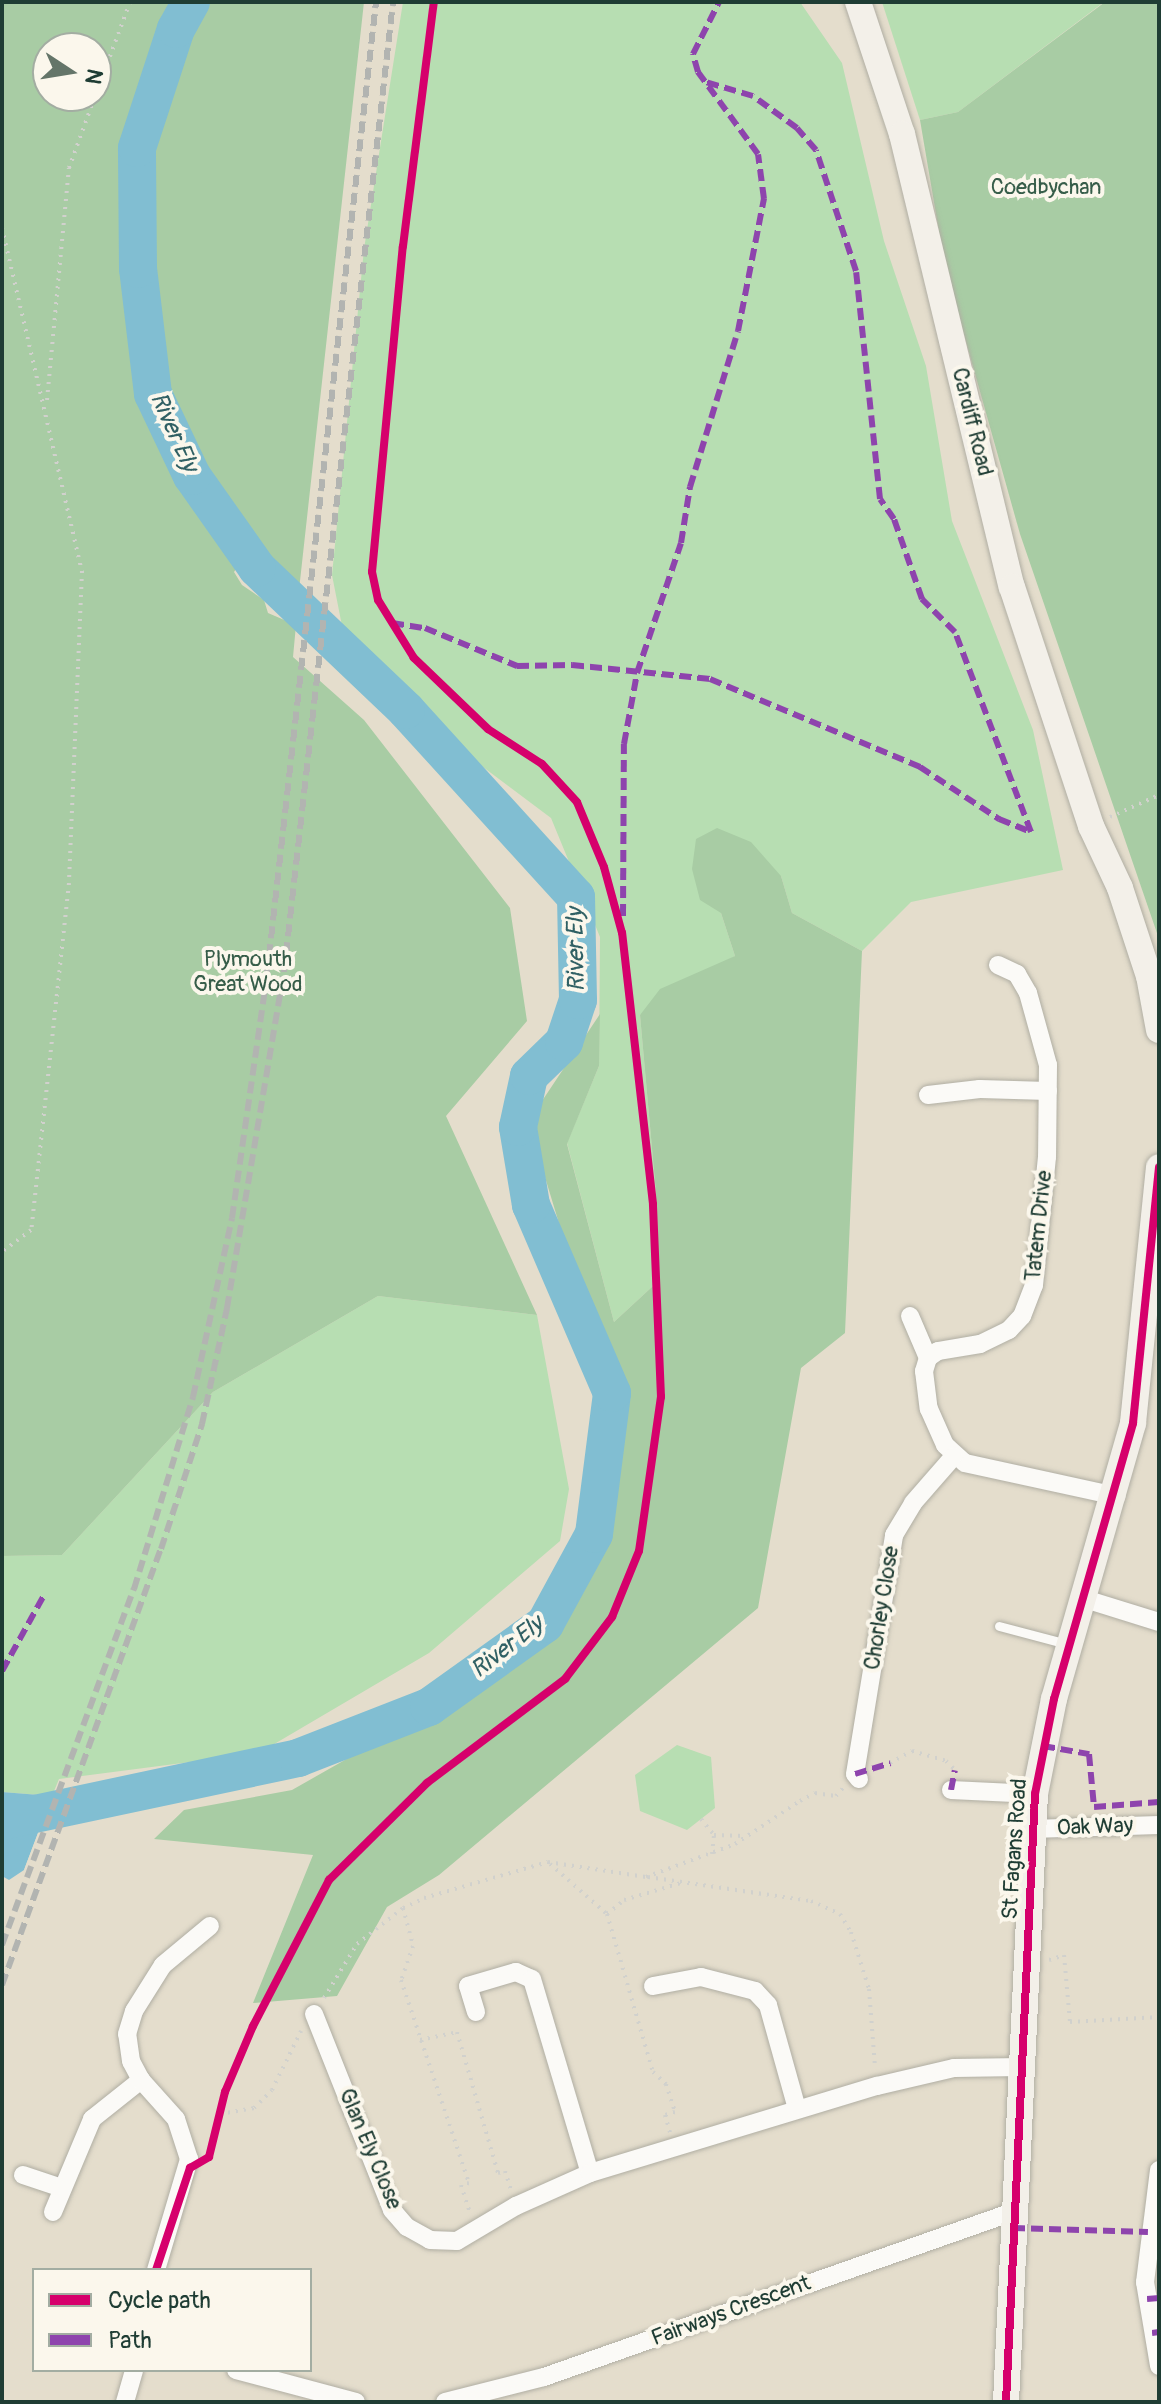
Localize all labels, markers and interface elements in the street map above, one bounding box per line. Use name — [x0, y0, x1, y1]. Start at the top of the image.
north arrow — [32, 32, 112, 112]
text: N — [78, 66, 109, 87]
park label: Coedbychan — [991, 175, 1101, 201]
street label: Cardiff Road — [946, 365, 998, 479]
water label: River Ely — [144, 388, 204, 476]
water label: River Ely — [561, 908, 591, 992]
park label: Plymouth Great Wood — [193, 946, 303, 998]
street label: Tatem Drive — [1020, 1169, 1058, 1283]
street label: Chorley Close — [859, 1544, 905, 1672]
water label: River Ely — [465, 1610, 549, 1684]
street label: St Fagans Road — [997, 1778, 1033, 1920]
street label: Oak Way — [1056, 1812, 1134, 1842]
street label: Glan Ely Close — [333, 2085, 407, 2213]
legend — [32, 2268, 312, 2372]
street label: Fairways Crescent — [648, 2270, 814, 2352]
text: Cycle path — [108, 2286, 211, 2315]
text: Path — [108, 2326, 152, 2355]

